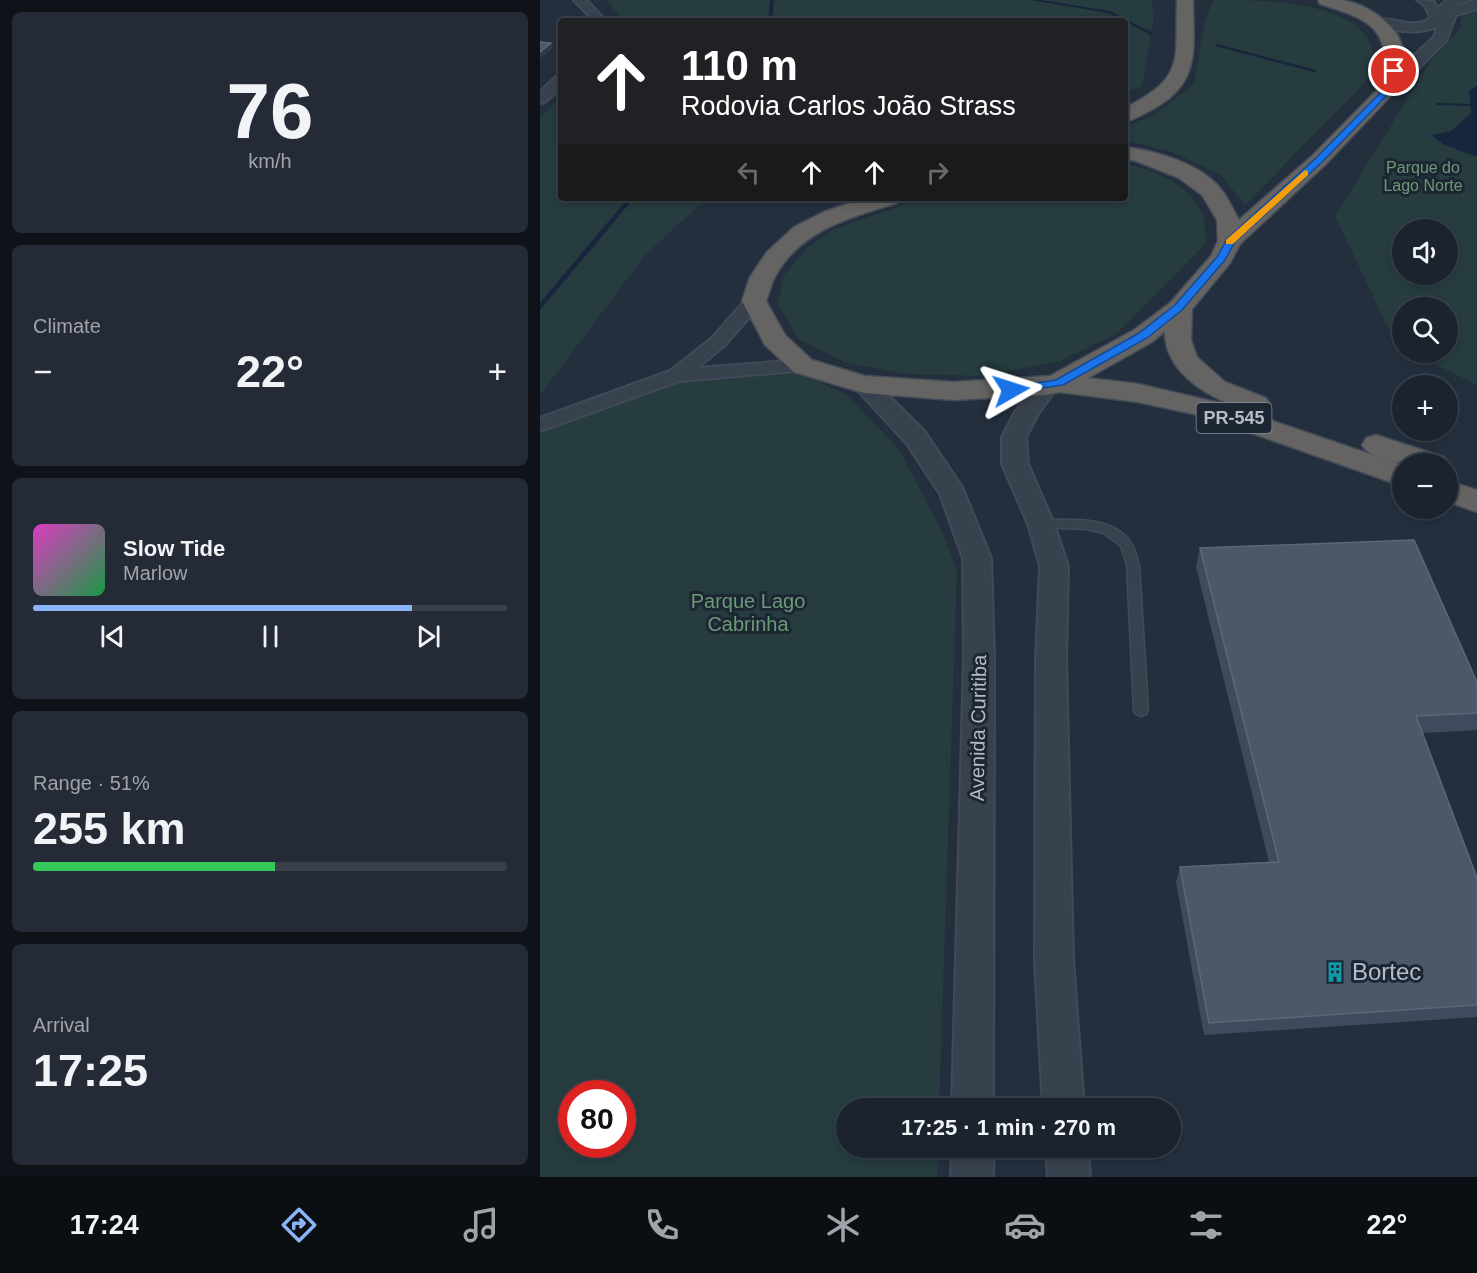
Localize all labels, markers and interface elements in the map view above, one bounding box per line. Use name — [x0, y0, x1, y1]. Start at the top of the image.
icon: ahead — [582, 42, 660, 120]
text: 110 m — [681, 42, 798, 89]
pin — [1368, 45, 1419, 96]
icon: arrive — [1377, 54, 1410, 87]
text: 76 — [227, 67, 313, 155]
text: Rodovia Carlos João Strass — [681, 91, 1016, 121]
text: km/h — [248, 150, 292, 172]
icon: left — [732, 156, 765, 189]
icon: ahead — [795, 156, 828, 189]
icon: ahead — [858, 156, 891, 189]
icon: right — [921, 156, 954, 189]
park label: Parque do Lago Norte — [1383, 159, 1463, 194]
map controls — [1392, 219, 1458, 519]
button: sound — [1392, 219, 1458, 285]
button: search — [1392, 297, 1458, 363]
text: Climate — [33, 315, 101, 337]
text: 22° — [236, 346, 304, 397]
text: − — [33, 353, 52, 390]
text: + — [488, 353, 507, 390]
position arrow — [979, 358, 1043, 422]
button: + — [1392, 375, 1458, 441]
road number: PR-545 — [1196, 403, 1272, 433]
button: − — [1392, 453, 1458, 519]
text: Slow Tide — [123, 536, 225, 561]
text: Marlow — [123, 562, 187, 584]
park label: Parque Lago Cabrinha — [691, 590, 805, 635]
icon: previous — [96, 620, 129, 653]
icon: pause — [254, 620, 287, 653]
icon: next — [412, 620, 445, 653]
street label: Avenida Curitiba — [966, 654, 990, 801]
text: Range · 51% — [33, 772, 150, 794]
text: 255 km — [33, 803, 186, 854]
place label: Bortec — [1352, 958, 1421, 985]
building icon: Bortec — [1323, 960, 1347, 984]
text: Arrival — [33, 1014, 90, 1036]
text: 17:25 — [33, 1045, 148, 1096]
speed limit sign: 80 — [558, 1080, 636, 1158]
text: 17:25 · 1 min · 270 m — [901, 1115, 1116, 1140]
icon: directions — [278, 1204, 320, 1246]
icon: music — [460, 1204, 502, 1246]
icon: phone — [641, 1204, 683, 1246]
icon: climate — [822, 1204, 864, 1246]
icon: car — [1004, 1204, 1046, 1246]
icon: filters — [1185, 1204, 1227, 1246]
text: 17:24 — [70, 1210, 139, 1240]
text: 22° — [1366, 1210, 1407, 1240]

